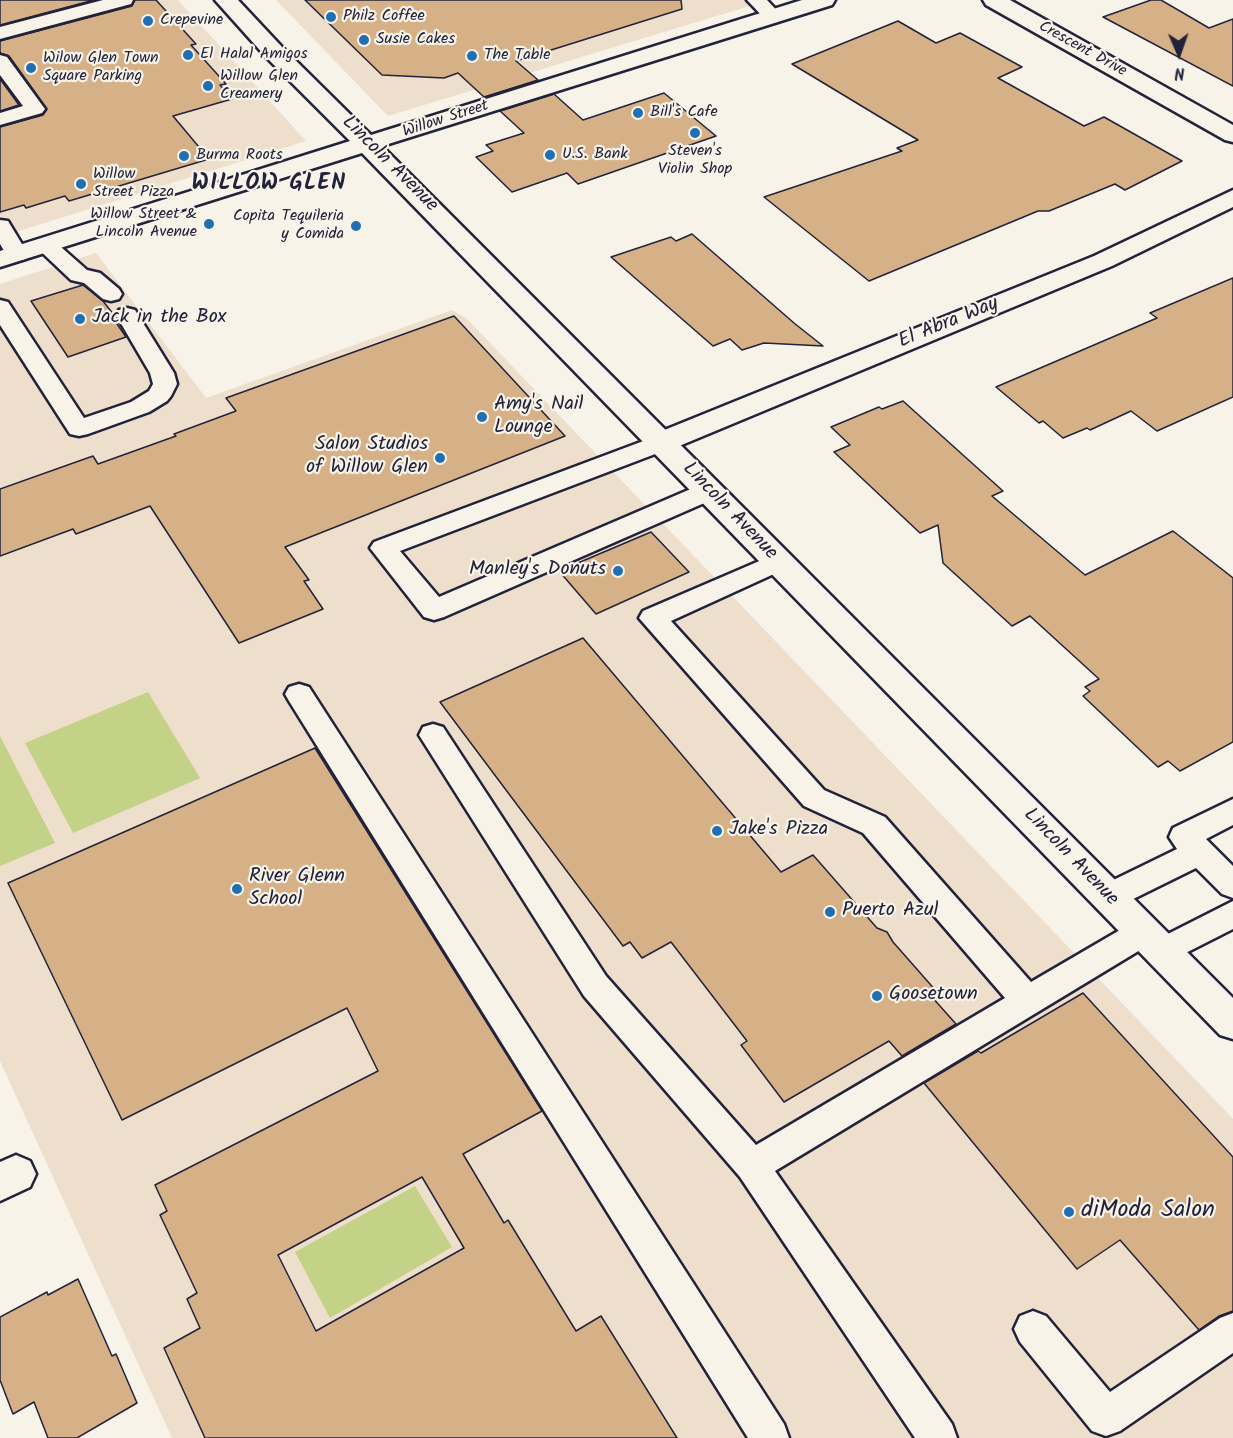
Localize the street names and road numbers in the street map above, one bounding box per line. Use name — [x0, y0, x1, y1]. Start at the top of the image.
street label: Crescent Drive — [1035, 18, 1129, 82]
street label: Willow Street — [401, 97, 491, 143]
street label: Lincoln Avenue — [336, 112, 442, 218]
street label: El Abra Way — [896, 293, 1002, 355]
street label: Lincoln Avenue — [676, 458, 782, 566]
street label: Lincoln Avenue — [1017, 804, 1123, 912]

